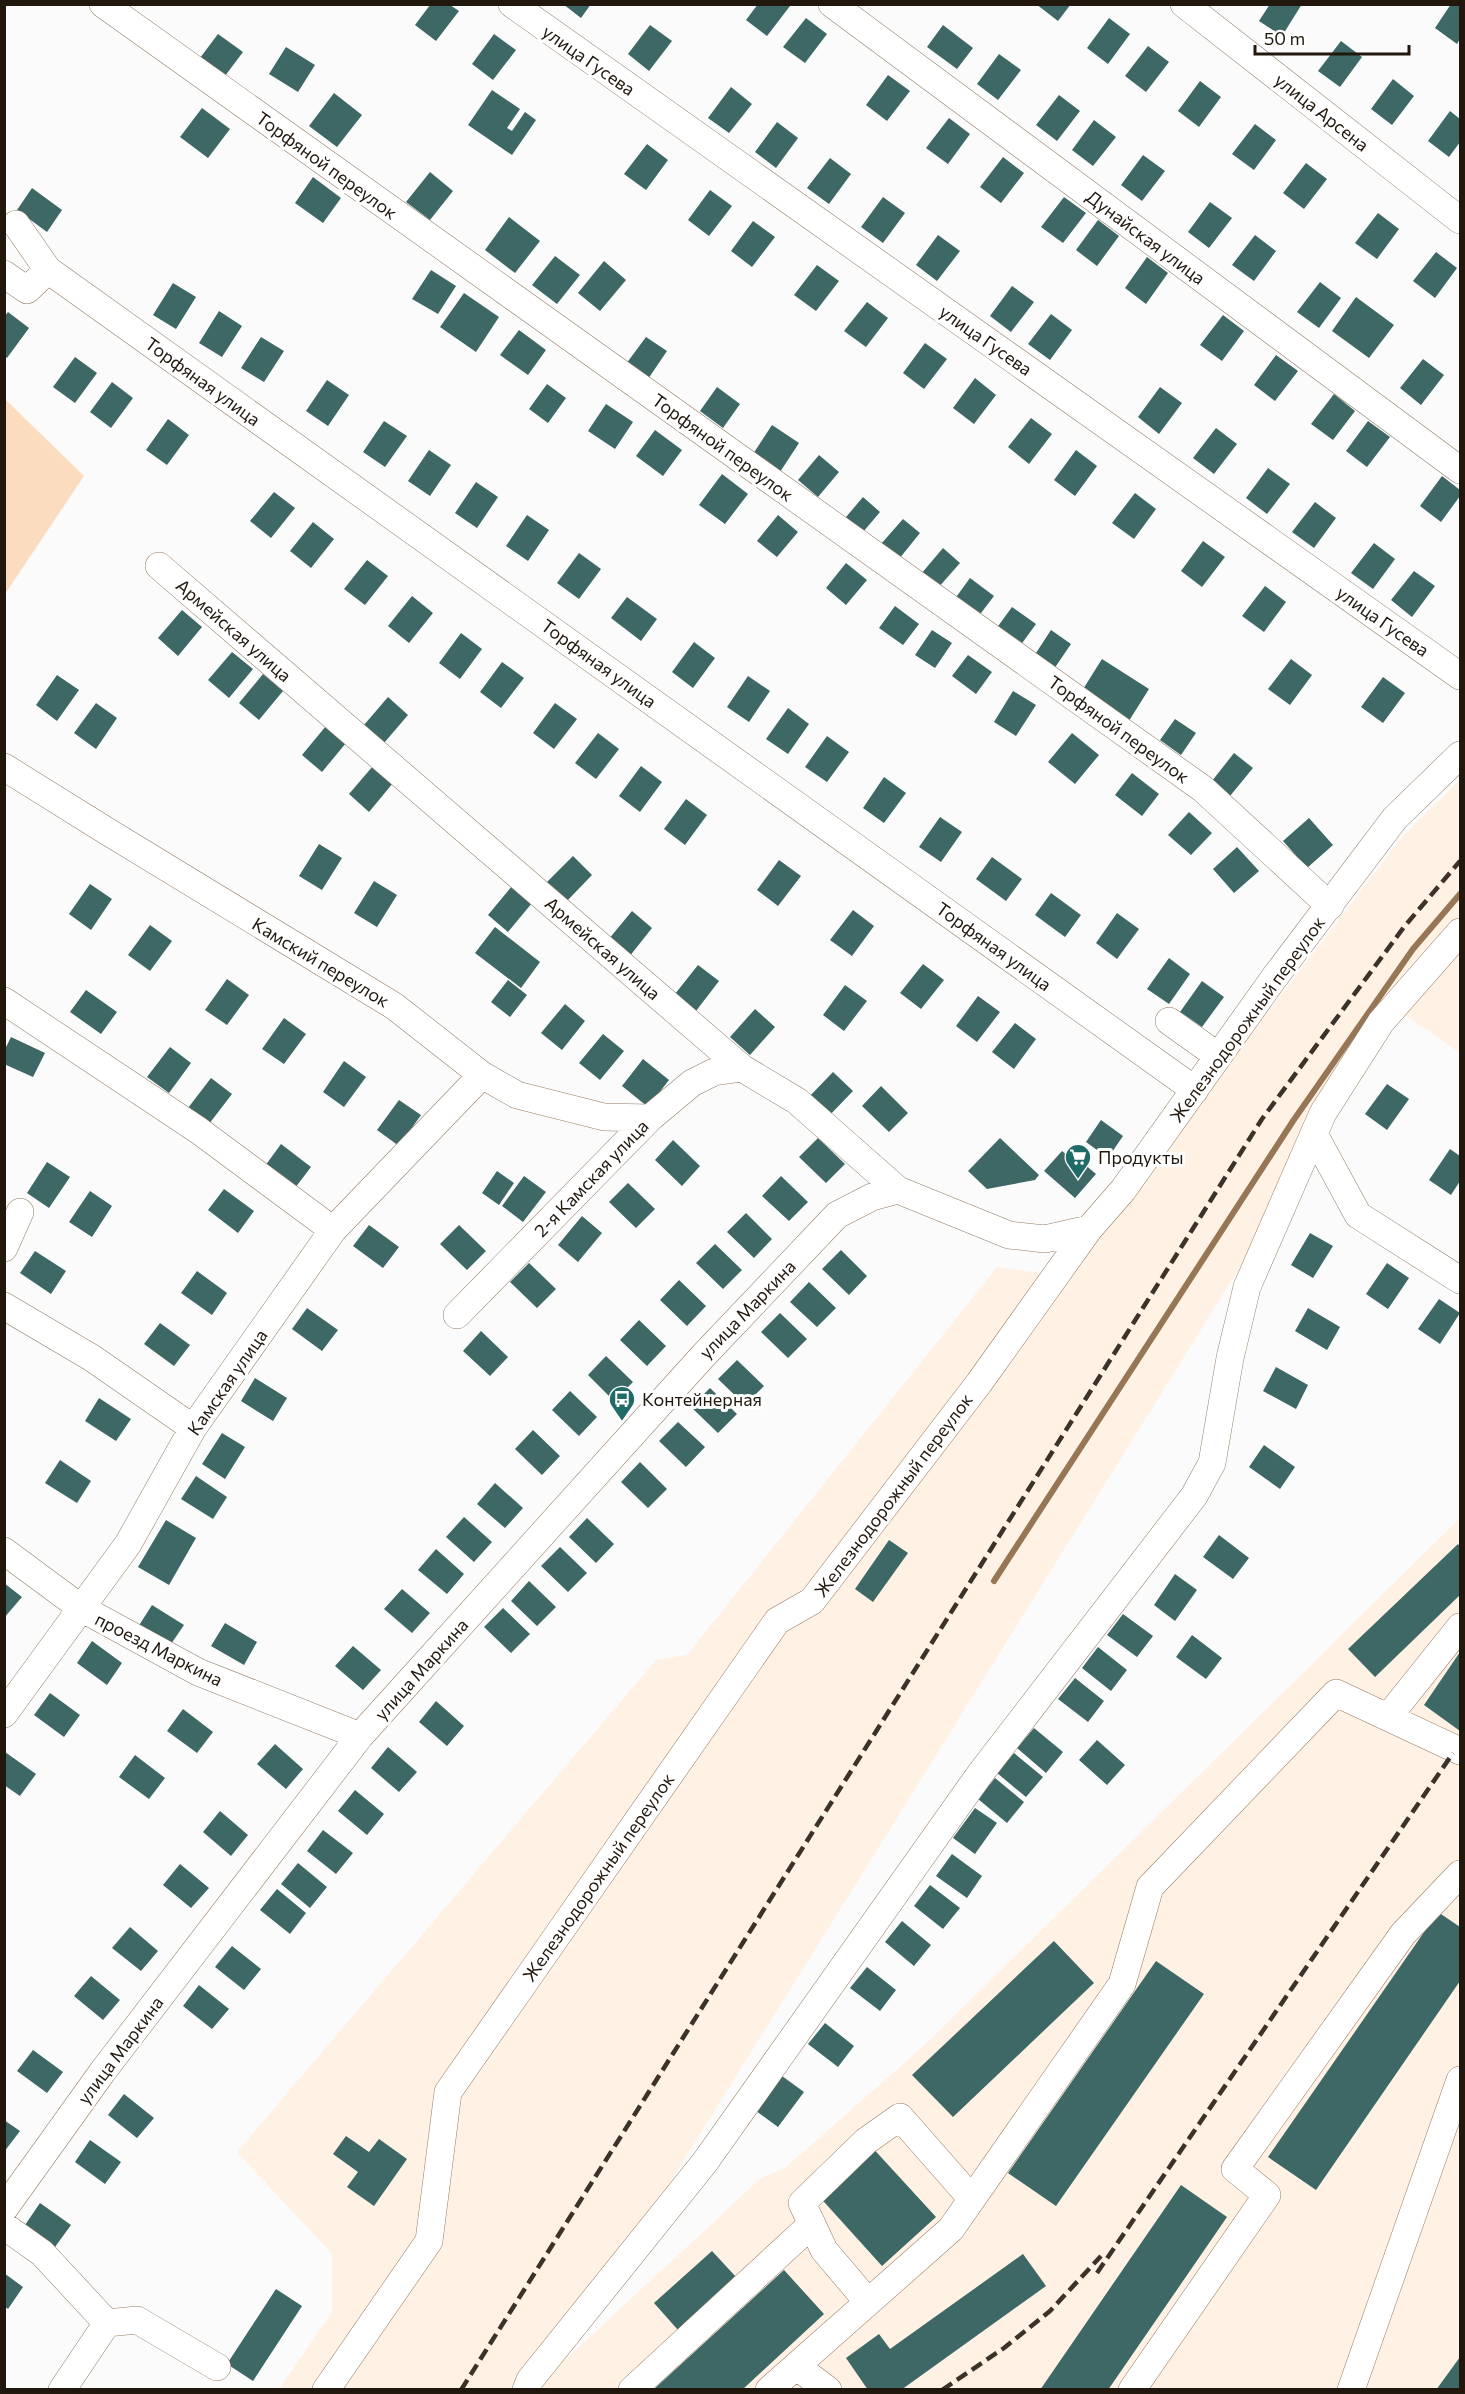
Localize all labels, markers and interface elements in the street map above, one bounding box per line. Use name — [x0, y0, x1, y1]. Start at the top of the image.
scale bar — [1255, 18, 1410, 56]
street label: улица Гусева — [538, 20, 640, 100]
text: 50 m — [1264, 27, 1305, 49]
street label: улица Арсена — [1270, 68, 1374, 156]
street label: Торфяной переулок — [252, 106, 402, 224]
street label: Дунайская улица — [1082, 185, 1210, 289]
street label: улица Гусева — [935, 300, 1037, 380]
street label: Торфяная улица — [141, 332, 265, 430]
street label: Торфяной переулок — [648, 388, 798, 506]
street label: Армейская улица — [172, 574, 296, 686]
street label: улица Гусева — [1332, 581, 1434, 661]
street label: Торфяная улица — [537, 614, 661, 712]
street label: Торфяной переулок — [1044, 670, 1194, 788]
street label: Армейская улица — [541, 892, 665, 1004]
street label: Торфяная улица — [932, 897, 1056, 995]
street label: Железнодорожный переулок — [1165, 911, 1329, 1126]
street label: Камский переулок — [249, 912, 394, 1012]
street label: 2-я Камская улица — [529, 1115, 653, 1241]
supermarket icon: Продукты — [1063, 1142, 1093, 1180]
place label: Продукты — [1098, 1146, 1183, 1168]
street label: улица Маркина — [694, 1255, 800, 1363]
street label: Камская улица — [182, 1325, 272, 1439]
bus stop icon: Контейнерная — [607, 1384, 637, 1422]
place label: Контейнерная — [642, 1388, 762, 1410]
street label: Железнодорожный переулок — [809, 1388, 977, 1601]
street label: проезд Маркина — [92, 1607, 226, 1691]
street label: улица Маркина — [370, 1614, 472, 1724]
street label: Железнодорожный переулок — [517, 1768, 679, 1985]
street label: улица Маркина — [72, 1992, 168, 2108]

